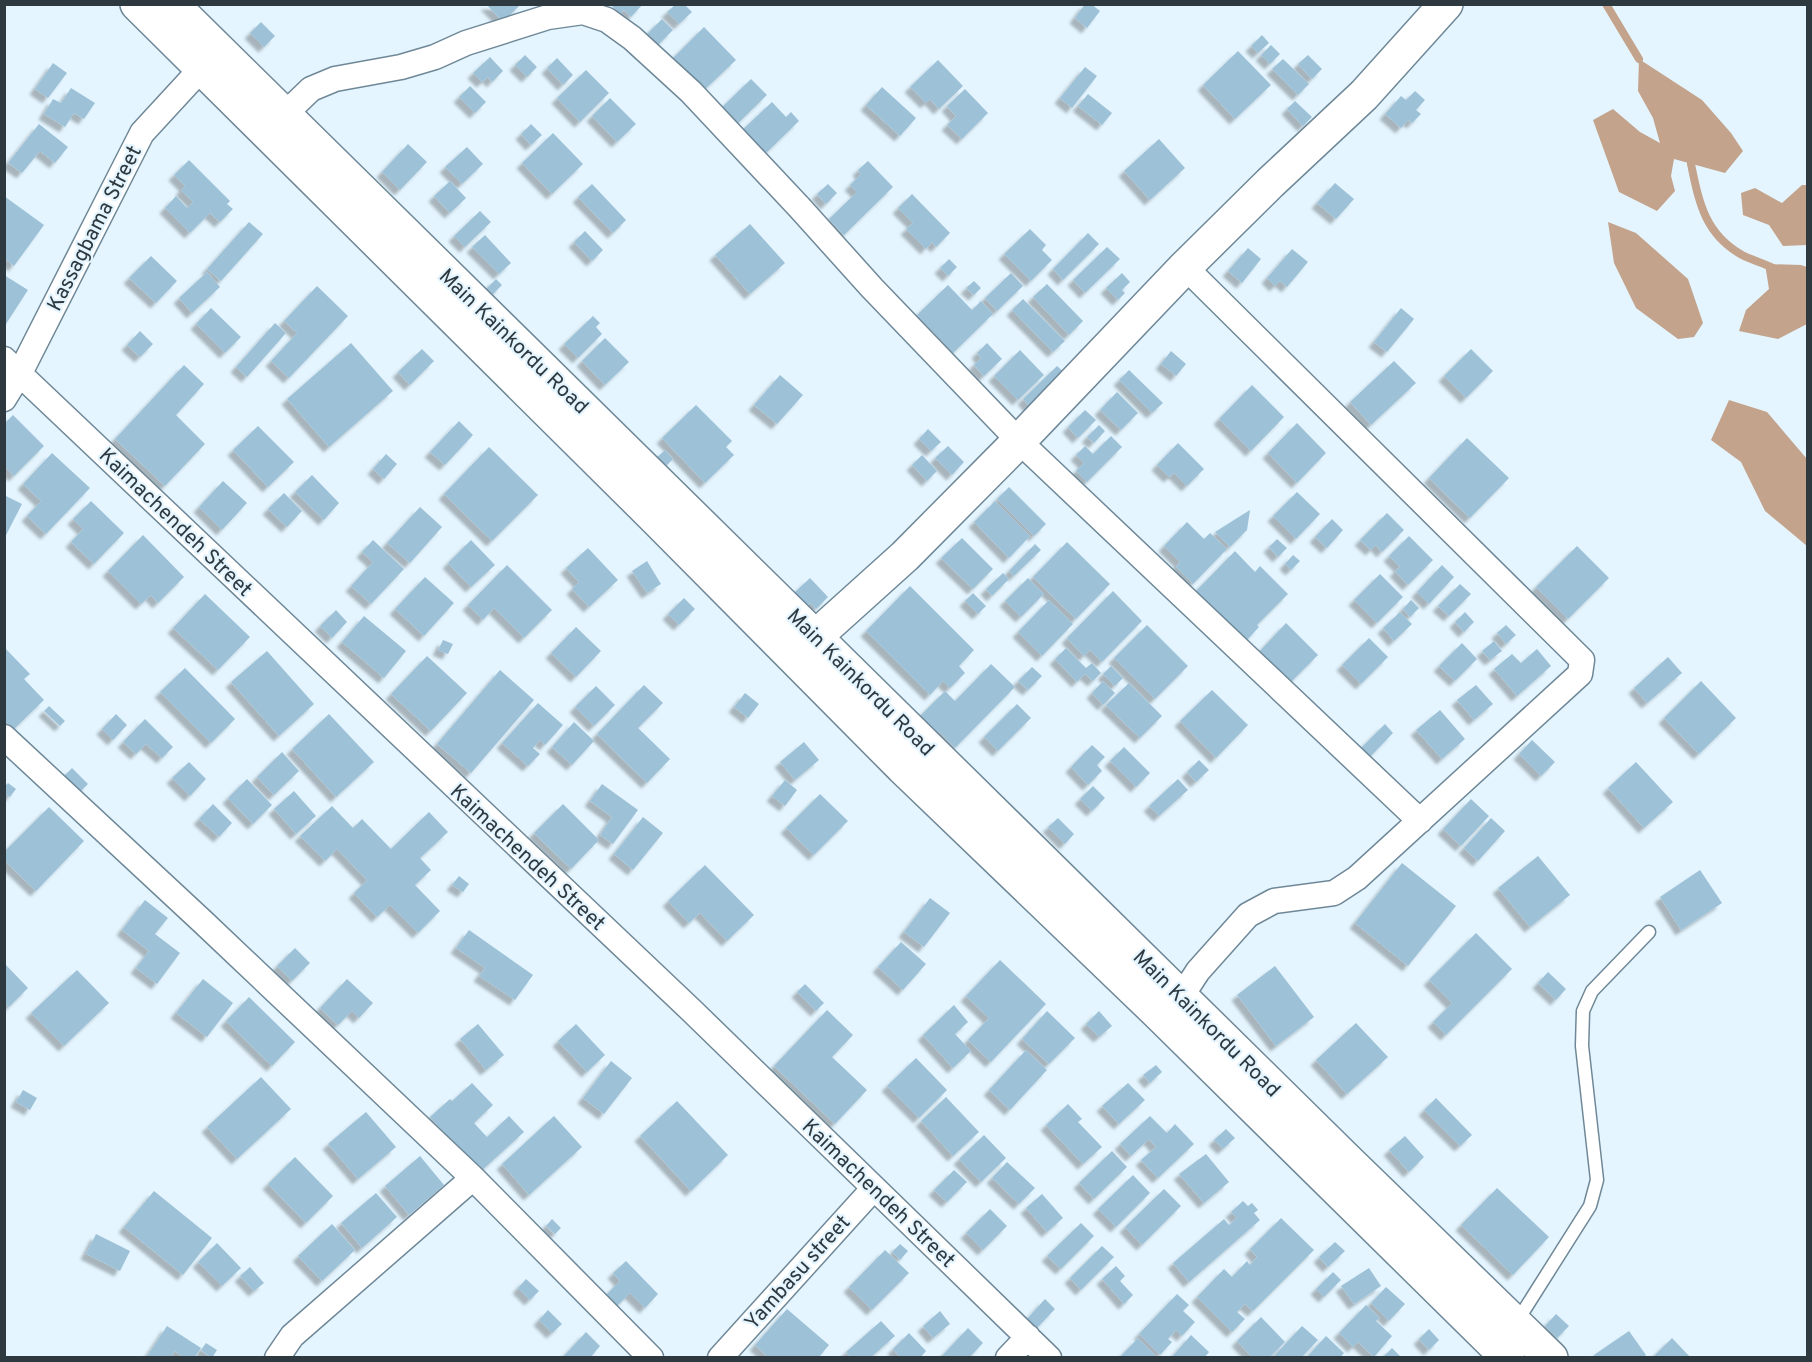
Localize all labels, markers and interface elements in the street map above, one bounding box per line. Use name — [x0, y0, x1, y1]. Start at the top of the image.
street label: Kassagbama Street — [42, 141, 149, 316]
street label: Main Kainkordu Road — [432, 264, 594, 421]
street label: Kaimachendeh Street — [93, 443, 257, 603]
street label: Main Kainkordu Road — [780, 603, 940, 763]
street label: Kaimachendeh Street — [443, 779, 610, 937]
street label: Main Kainkordu Road — [1126, 944, 1286, 1104]
street label: Kaimachendeh Street — [796, 1114, 960, 1274]
street label: Yambasu street — [739, 1210, 857, 1336]

